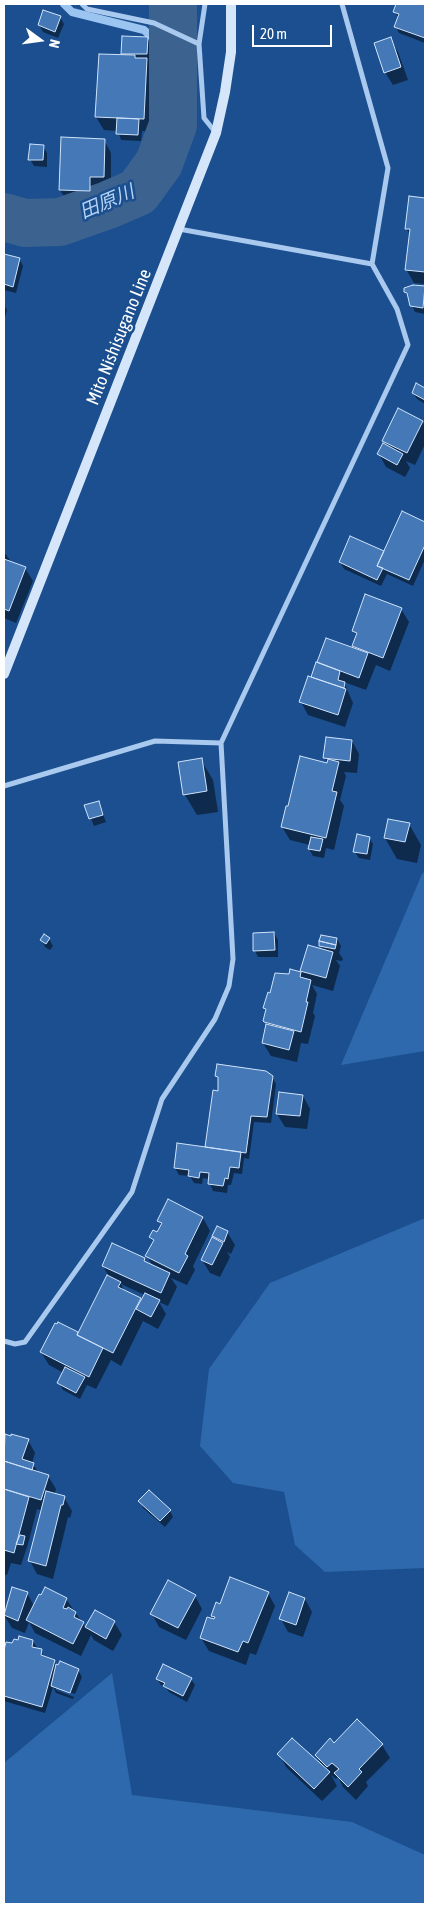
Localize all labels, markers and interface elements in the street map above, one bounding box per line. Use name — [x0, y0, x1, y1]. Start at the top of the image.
north arrow — [15, 15, 65, 65]
scale bar — [254, 15, 334, 47]
text: 20 m — [260, 25, 287, 42]
text: N — [46, 38, 63, 50]
water label: 田原川 — [76, 180, 138, 224]
street label: Mito Nishisugano Line — [82, 266, 156, 408]

